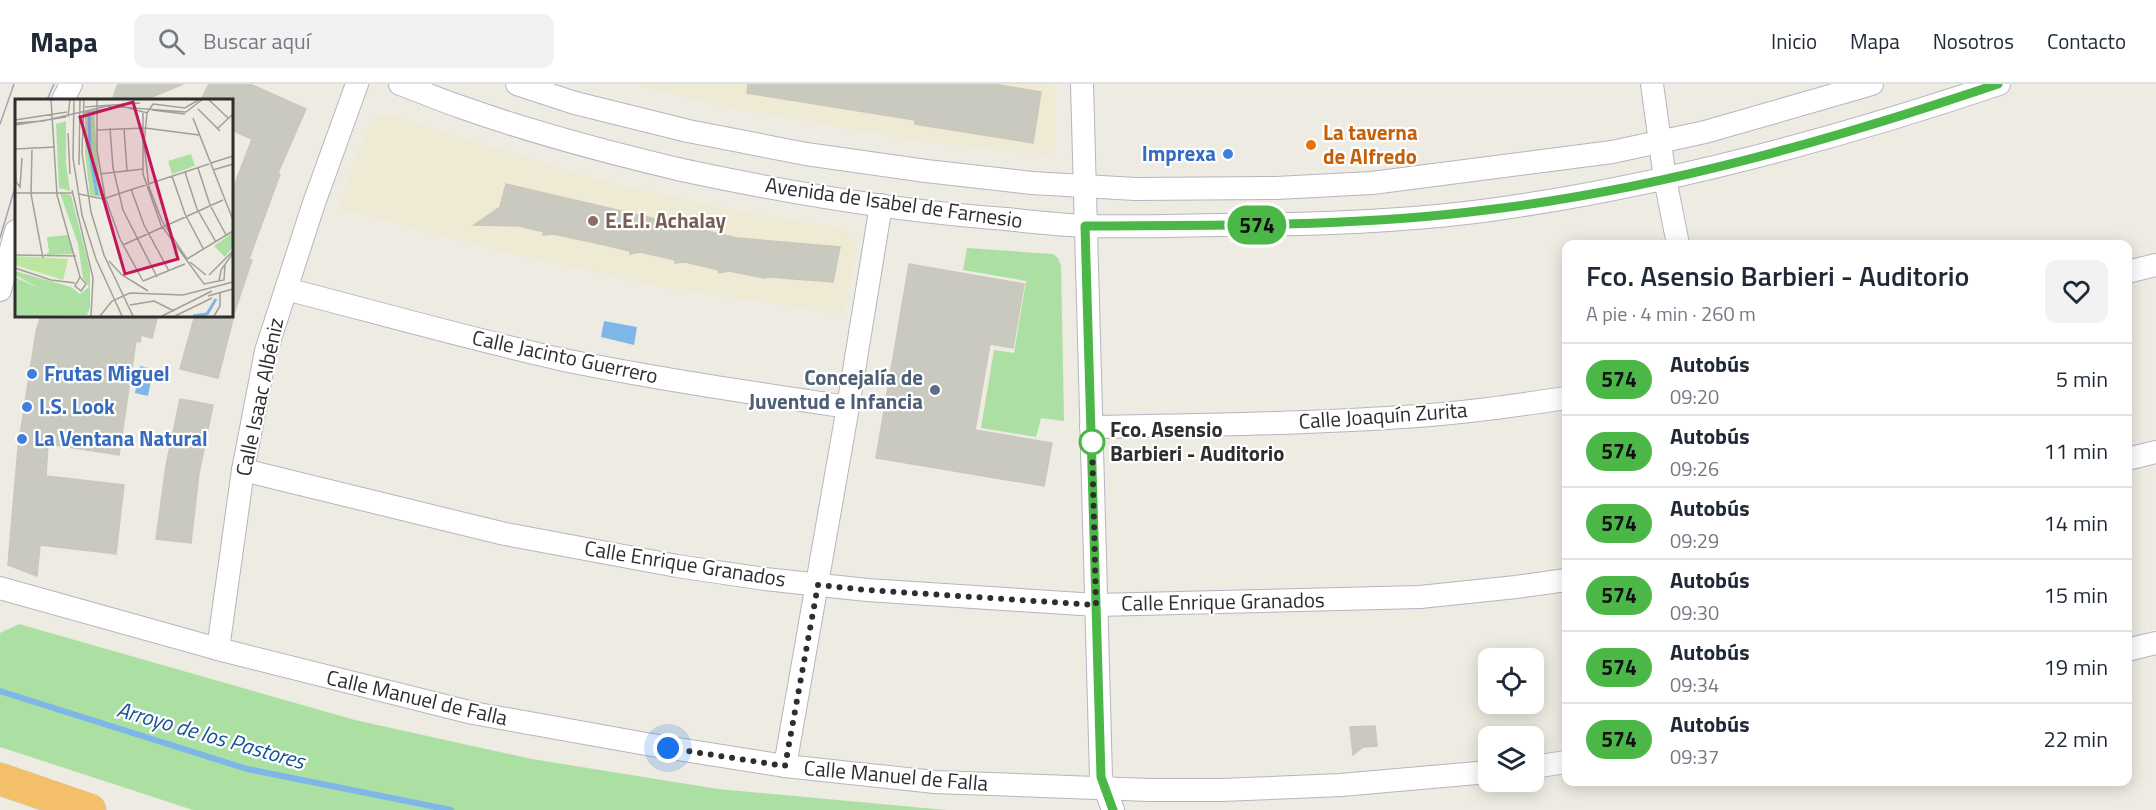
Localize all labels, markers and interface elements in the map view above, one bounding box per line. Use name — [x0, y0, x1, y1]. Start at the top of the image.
search box — [134, 14, 554, 68]
text: Mapa — [30, 20, 98, 63]
text: Buscar aquí — [203, 24, 311, 58]
icon: search — [155, 25, 188, 58]
text: Inicio — [1771, 25, 1817, 57]
text: Mapa — [1850, 25, 1900, 57]
text: Nosotros — [1933, 25, 2014, 57]
text: Contacto — [2047, 25, 2126, 57]
inset map — [15, 99, 232, 316]
place label: La taverna de Alfredo — [1323, 116, 1418, 172]
place label: Imprexa — [1142, 137, 1216, 169]
marker: La taverna de Alfredo — [1304, 138, 1318, 152]
marker: Imprexa — [1221, 147, 1235, 161]
street label: Avenida de Isabel de Farnesio — [763, 168, 1025, 236]
place label: E.E.I. Achalay — [605, 204, 727, 236]
line badge: 574 — [1222, 206, 1292, 244]
text: 574 — [1239, 209, 1275, 241]
marker: E.E.I. Achalay — [586, 214, 600, 228]
text: Fco. Asensio Barbieri - Auditorio — [1586, 254, 1969, 297]
button: heart — [2045, 260, 2108, 323]
text: A pie · 4 min · 260 m — [1586, 298, 1756, 329]
street label: Calle Isaac Albéniz — [227, 315, 291, 479]
street label: Calle Jacinto Guerrero — [469, 321, 661, 391]
text: Autobús — [1670, 347, 1750, 381]
place label: Frutas Miguel — [44, 357, 170, 389]
place label: Concejalía de Juventud e Infancia — [749, 361, 923, 417]
text: 5 min — [2056, 362, 2108, 396]
text: 574 — [1601, 363, 1637, 395]
marker: Frutas Miguel — [25, 367, 39, 381]
text: 09:20 — [1670, 381, 1719, 412]
marker: Concejalía de Juventud e Infancia — [928, 383, 942, 397]
place label: I.S. Look — [39, 390, 115, 422]
street label: Calle Joaquín Zurita — [1297, 393, 1469, 437]
marker: I.S. Look — [20, 400, 34, 414]
place label: Fco. Asensio Barbieri - Auditorio — [1110, 413, 1284, 469]
text: Autobús — [1670, 419, 1750, 453]
place label: La Ventana Natural — [34, 422, 208, 454]
marker: Fco. Asensio Barbieri - Auditorio — [1079, 429, 1105, 455]
marker: La Ventana Natural — [15, 432, 29, 446]
text: 11 min — [2043, 434, 2108, 468]
text: 574 — [1601, 435, 1637, 467]
text: 09:26 — [1670, 453, 1719, 484]
text: Autobús — [1670, 491, 1750, 525]
text: 14 min — [2043, 506, 2108, 540]
text: 574 — [1601, 507, 1637, 539]
text: 09:29 — [1670, 525, 1719, 556]
street label: Calle Enrique Granados — [582, 531, 788, 595]
text: Autobús — [1670, 563, 1750, 597]
text: 15 min — [2043, 578, 2108, 612]
text: 574 — [1601, 579, 1637, 611]
street label: Calle Enrique Granados — [1121, 583, 1325, 619]
text: 09:30 — [1670, 597, 1719, 628]
text: Autobús — [1670, 635, 1750, 669]
map controls — [1478, 648, 1544, 792]
button: locate — [1478, 648, 1544, 714]
text: 19 min — [2043, 650, 2108, 684]
text: 574 — [1601, 651, 1637, 683]
street label: Calle Manuel de Falla — [324, 661, 511, 734]
text: 09:34 — [1670, 669, 1719, 700]
water label: Arroyo de los Pastores — [113, 692, 311, 779]
text: Autobús — [1670, 707, 1750, 741]
text: 22 min — [2043, 722, 2108, 756]
text: 574 — [1601, 723, 1637, 755]
button: layers — [1478, 726, 1544, 792]
your location — [653, 733, 683, 763]
text: 09:37 — [1670, 741, 1719, 772]
street label: Calle Manuel de Falla — [803, 751, 990, 799]

